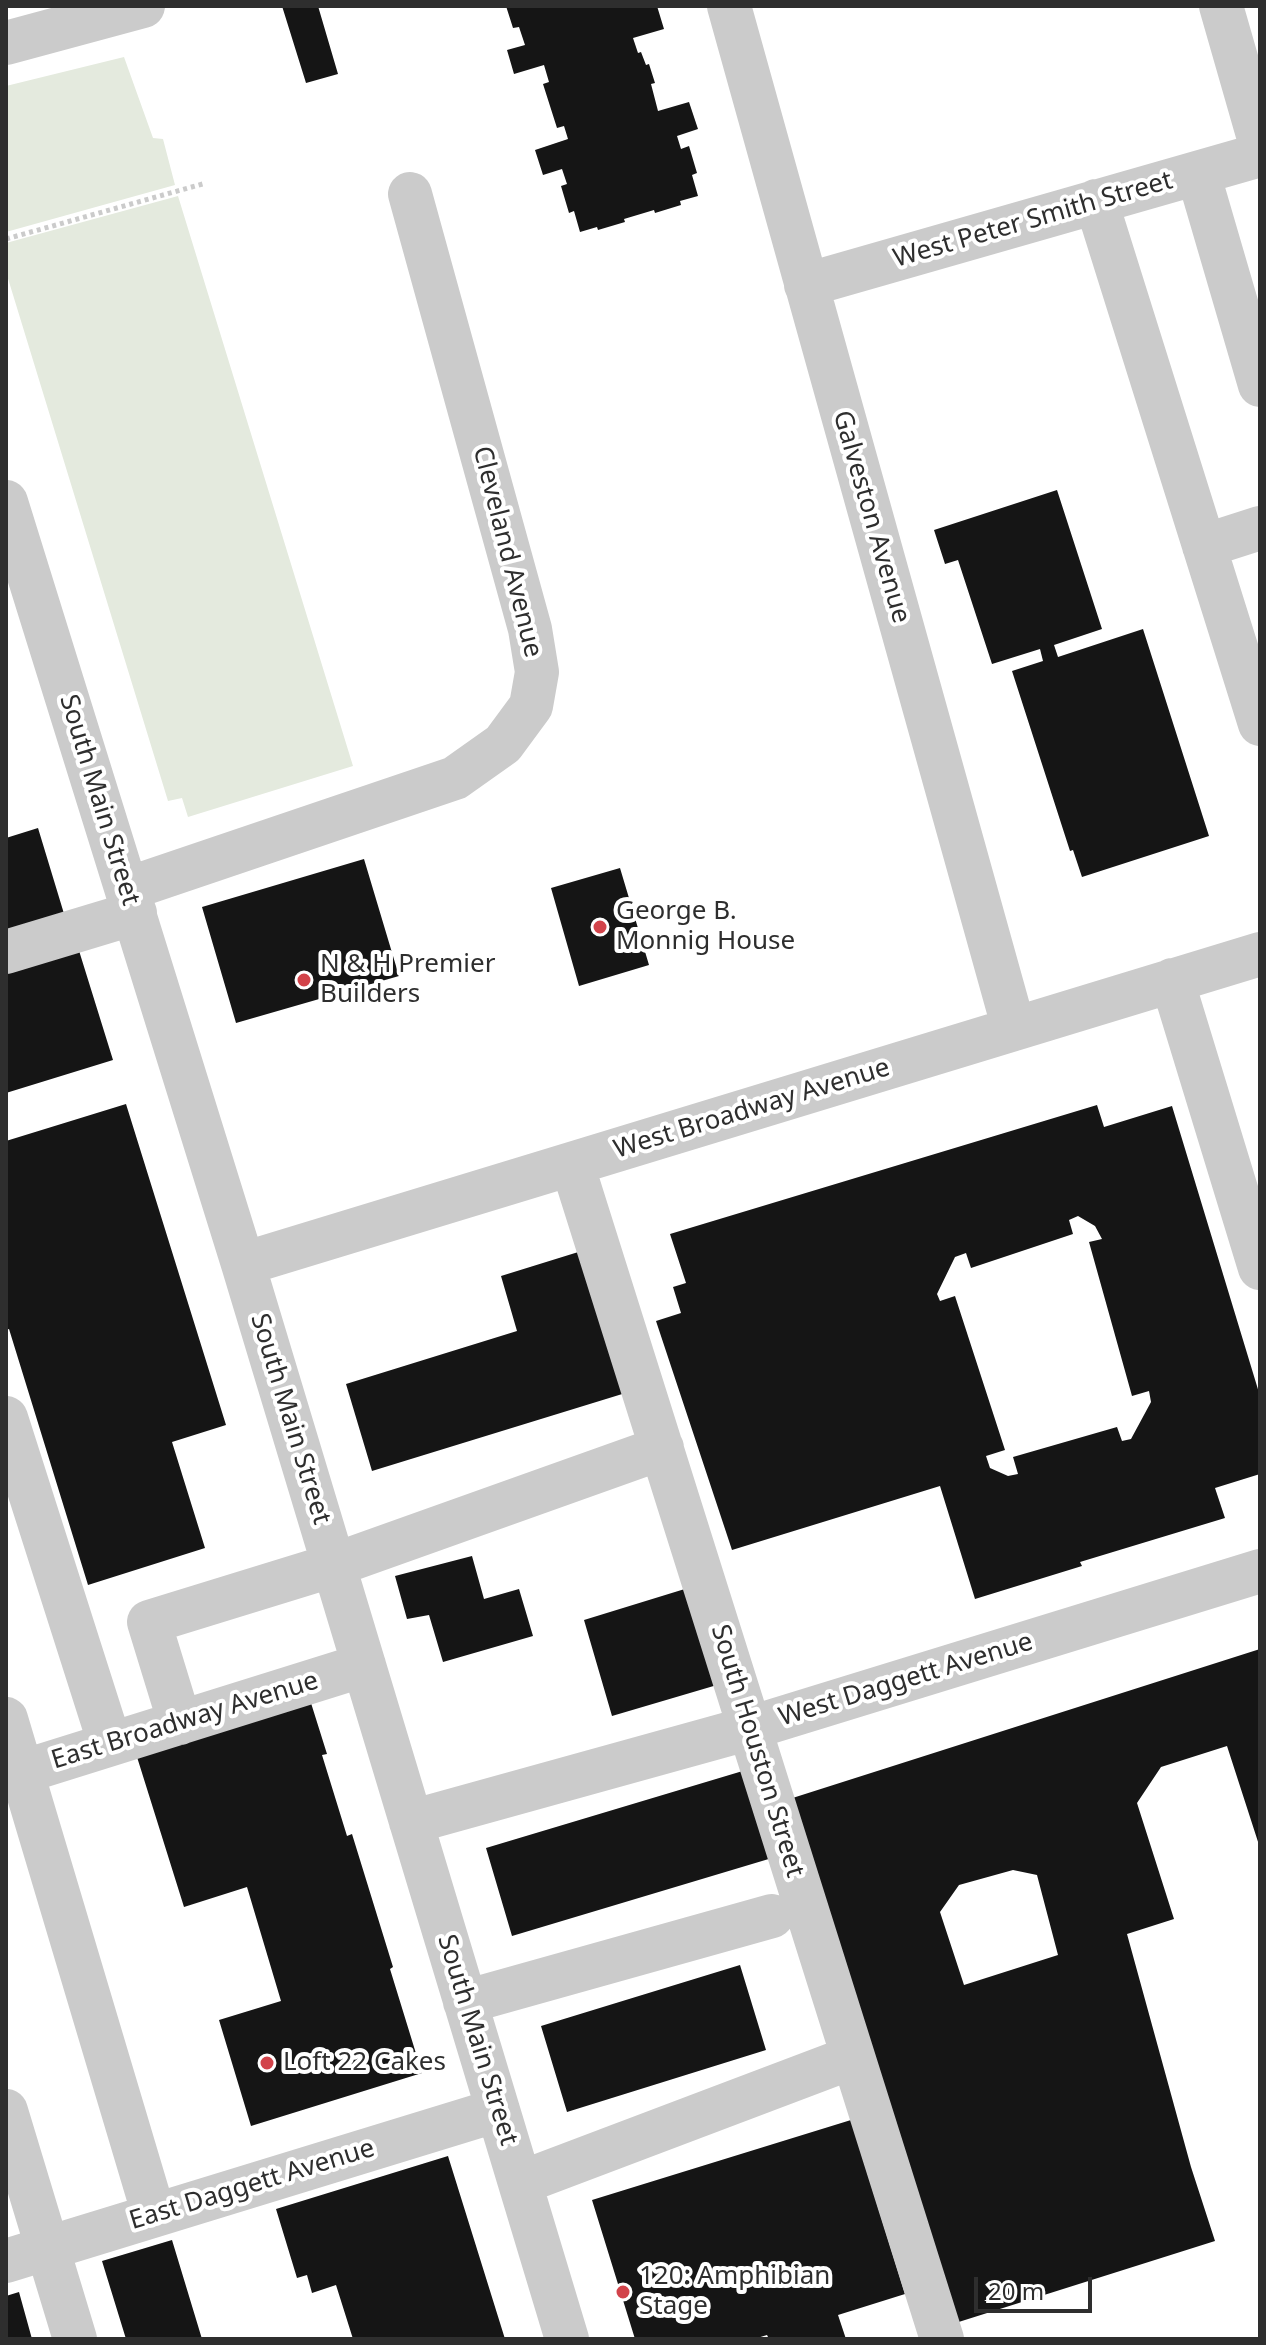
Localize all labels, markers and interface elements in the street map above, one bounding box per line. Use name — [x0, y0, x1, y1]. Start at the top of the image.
street label: West Peter Smith Street — [890, 165, 1176, 275]
street label: Galveston Avenue — [826, 407, 916, 627]
street label: Cleveland Avenue — [466, 443, 548, 661]
street label: South Main Street — [52, 691, 146, 909]
place label: George B. Monnig House — [616, 896, 795, 958]
marker: George B. Monnig House — [591, 918, 609, 936]
place label: N & H Premier Builders — [320, 949, 495, 1010]
marker: N & H Premier Builders — [295, 971, 313, 989]
street label: West Broadway Avenue — [610, 1052, 894, 1166]
street label: South Main Street — [243, 1310, 337, 1528]
street label: South Houston Street — [704, 1621, 810, 1881]
street label: West Daggett Avenue — [775, 1626, 1037, 1734]
street label: East Broadway Avenue — [48, 1666, 322, 1776]
street label: South Main Street — [430, 1931, 524, 2149]
place label: Loft 22 Cakes — [283, 2047, 446, 2079]
marker: Loft 22 Cakes — [258, 2054, 276, 2072]
street label: East Daggett Avenue — [126, 2133, 378, 2237]
place label: 120: Amphibian Stage — [639, 2261, 830, 2322]
scale bar — [978, 2261, 1096, 2311]
text: 20 m — [988, 2274, 1044, 2307]
marker: 120: Amphibian Stage — [614, 2283, 632, 2301]

